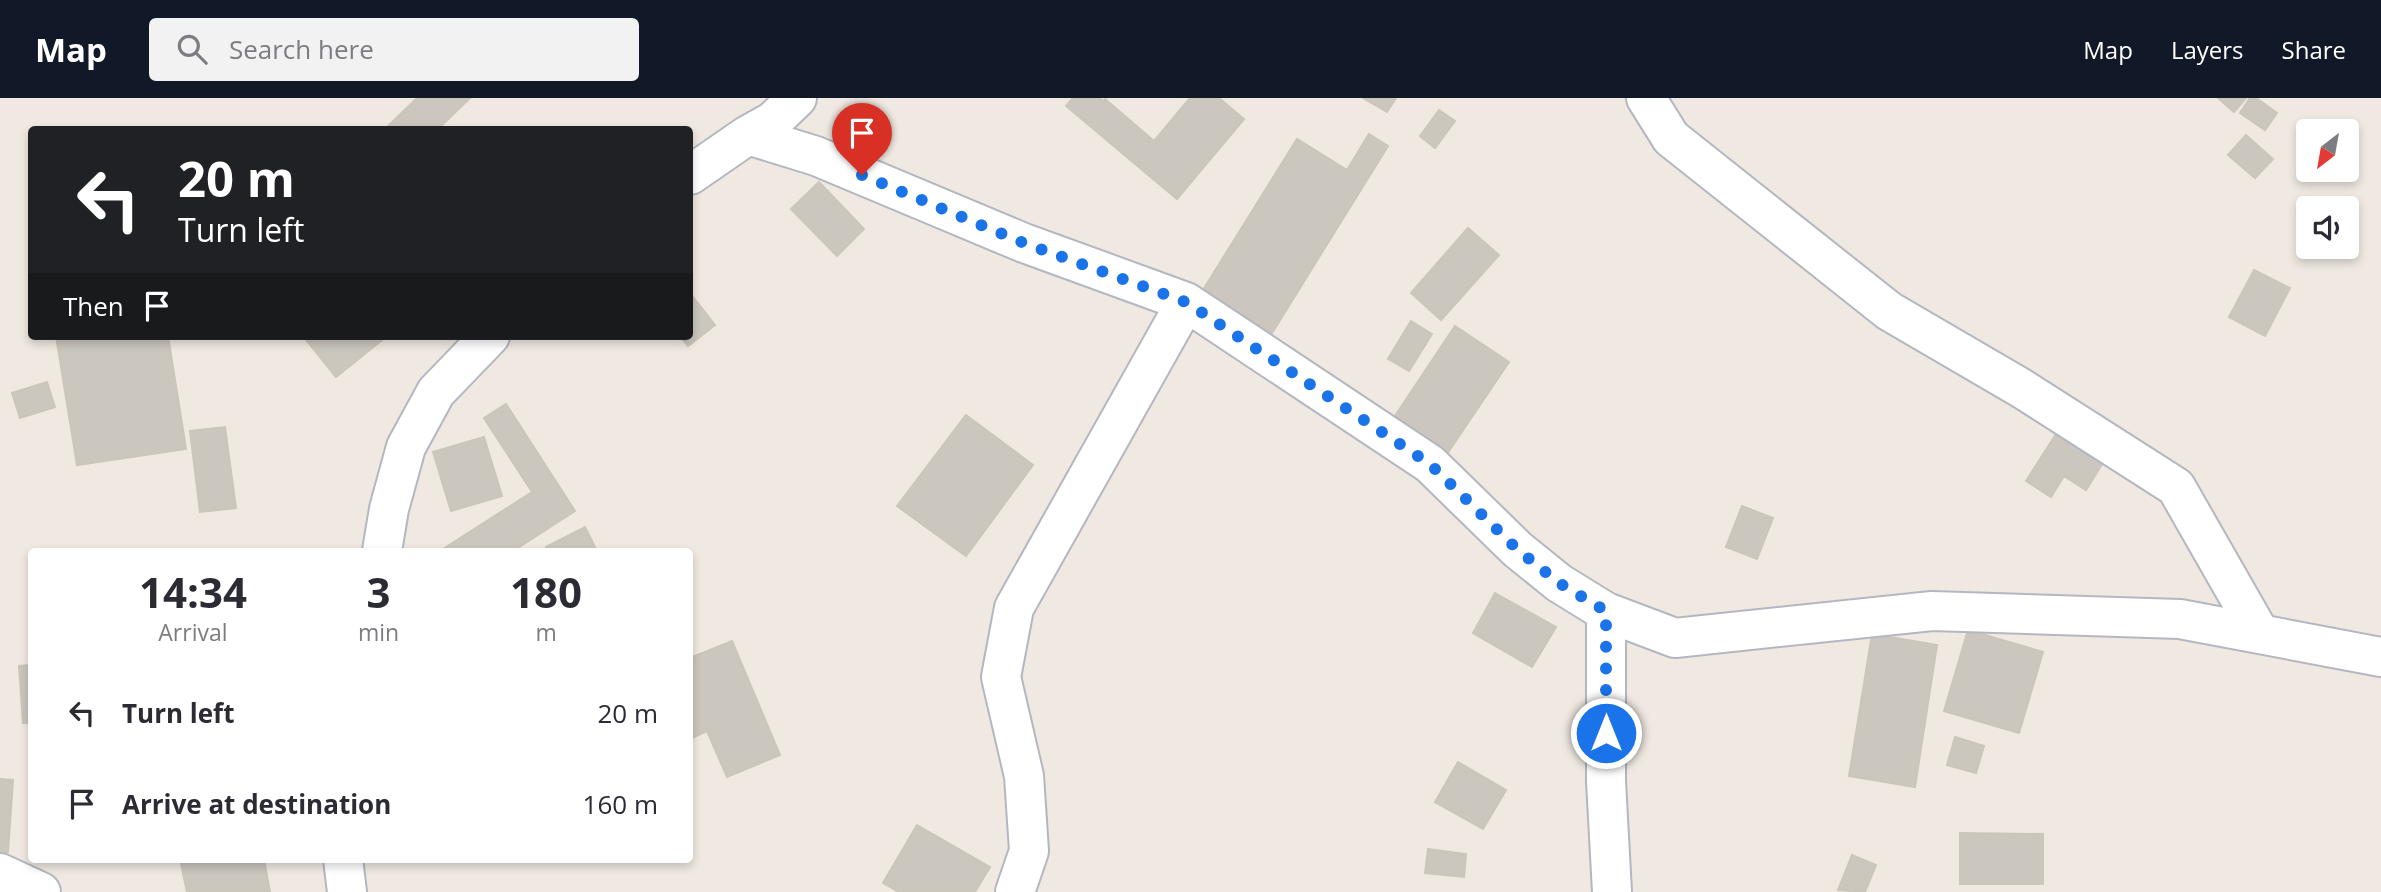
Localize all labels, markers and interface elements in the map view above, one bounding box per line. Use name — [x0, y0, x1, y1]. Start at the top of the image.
search box — [149, 18, 639, 81]
text: Map — [35, 27, 107, 72]
icon: search — [173, 30, 211, 68]
text: Search here — [229, 31, 374, 67]
text: Map — [2083, 33, 2133, 66]
text: Layers — [2171, 33, 2244, 66]
text: Share — [2282, 33, 2346, 66]
pin — [832, 103, 892, 175]
icon: arrive — [843, 114, 881, 152]
north arrow — [2296, 119, 2359, 182]
map controls — [2296, 119, 2359, 259]
text: 20 m — [178, 145, 295, 211]
icon: left — [63, 154, 154, 245]
button: sound — [2296, 196, 2359, 259]
text: Turn left — [178, 208, 304, 251]
icon: arrive — [138, 287, 176, 325]
text: Then — [63, 288, 124, 324]
text: 14:34 — [139, 563, 247, 620]
text: 3 — [366, 563, 391, 620]
text: 180 — [510, 563, 582, 620]
text: Arrival — [158, 616, 228, 648]
text: min — [358, 616, 399, 648]
text: m — [535, 616, 557, 648]
icon: left — [63, 694, 101, 732]
text: Turn left — [122, 695, 234, 731]
text: 20 m — [597, 695, 658, 731]
position arrow — [1569, 696, 1643, 770]
icon: arrive — [63, 785, 101, 823]
text: Arrive at destination — [122, 786, 391, 822]
text: 160 m — [583, 786, 658, 822]

